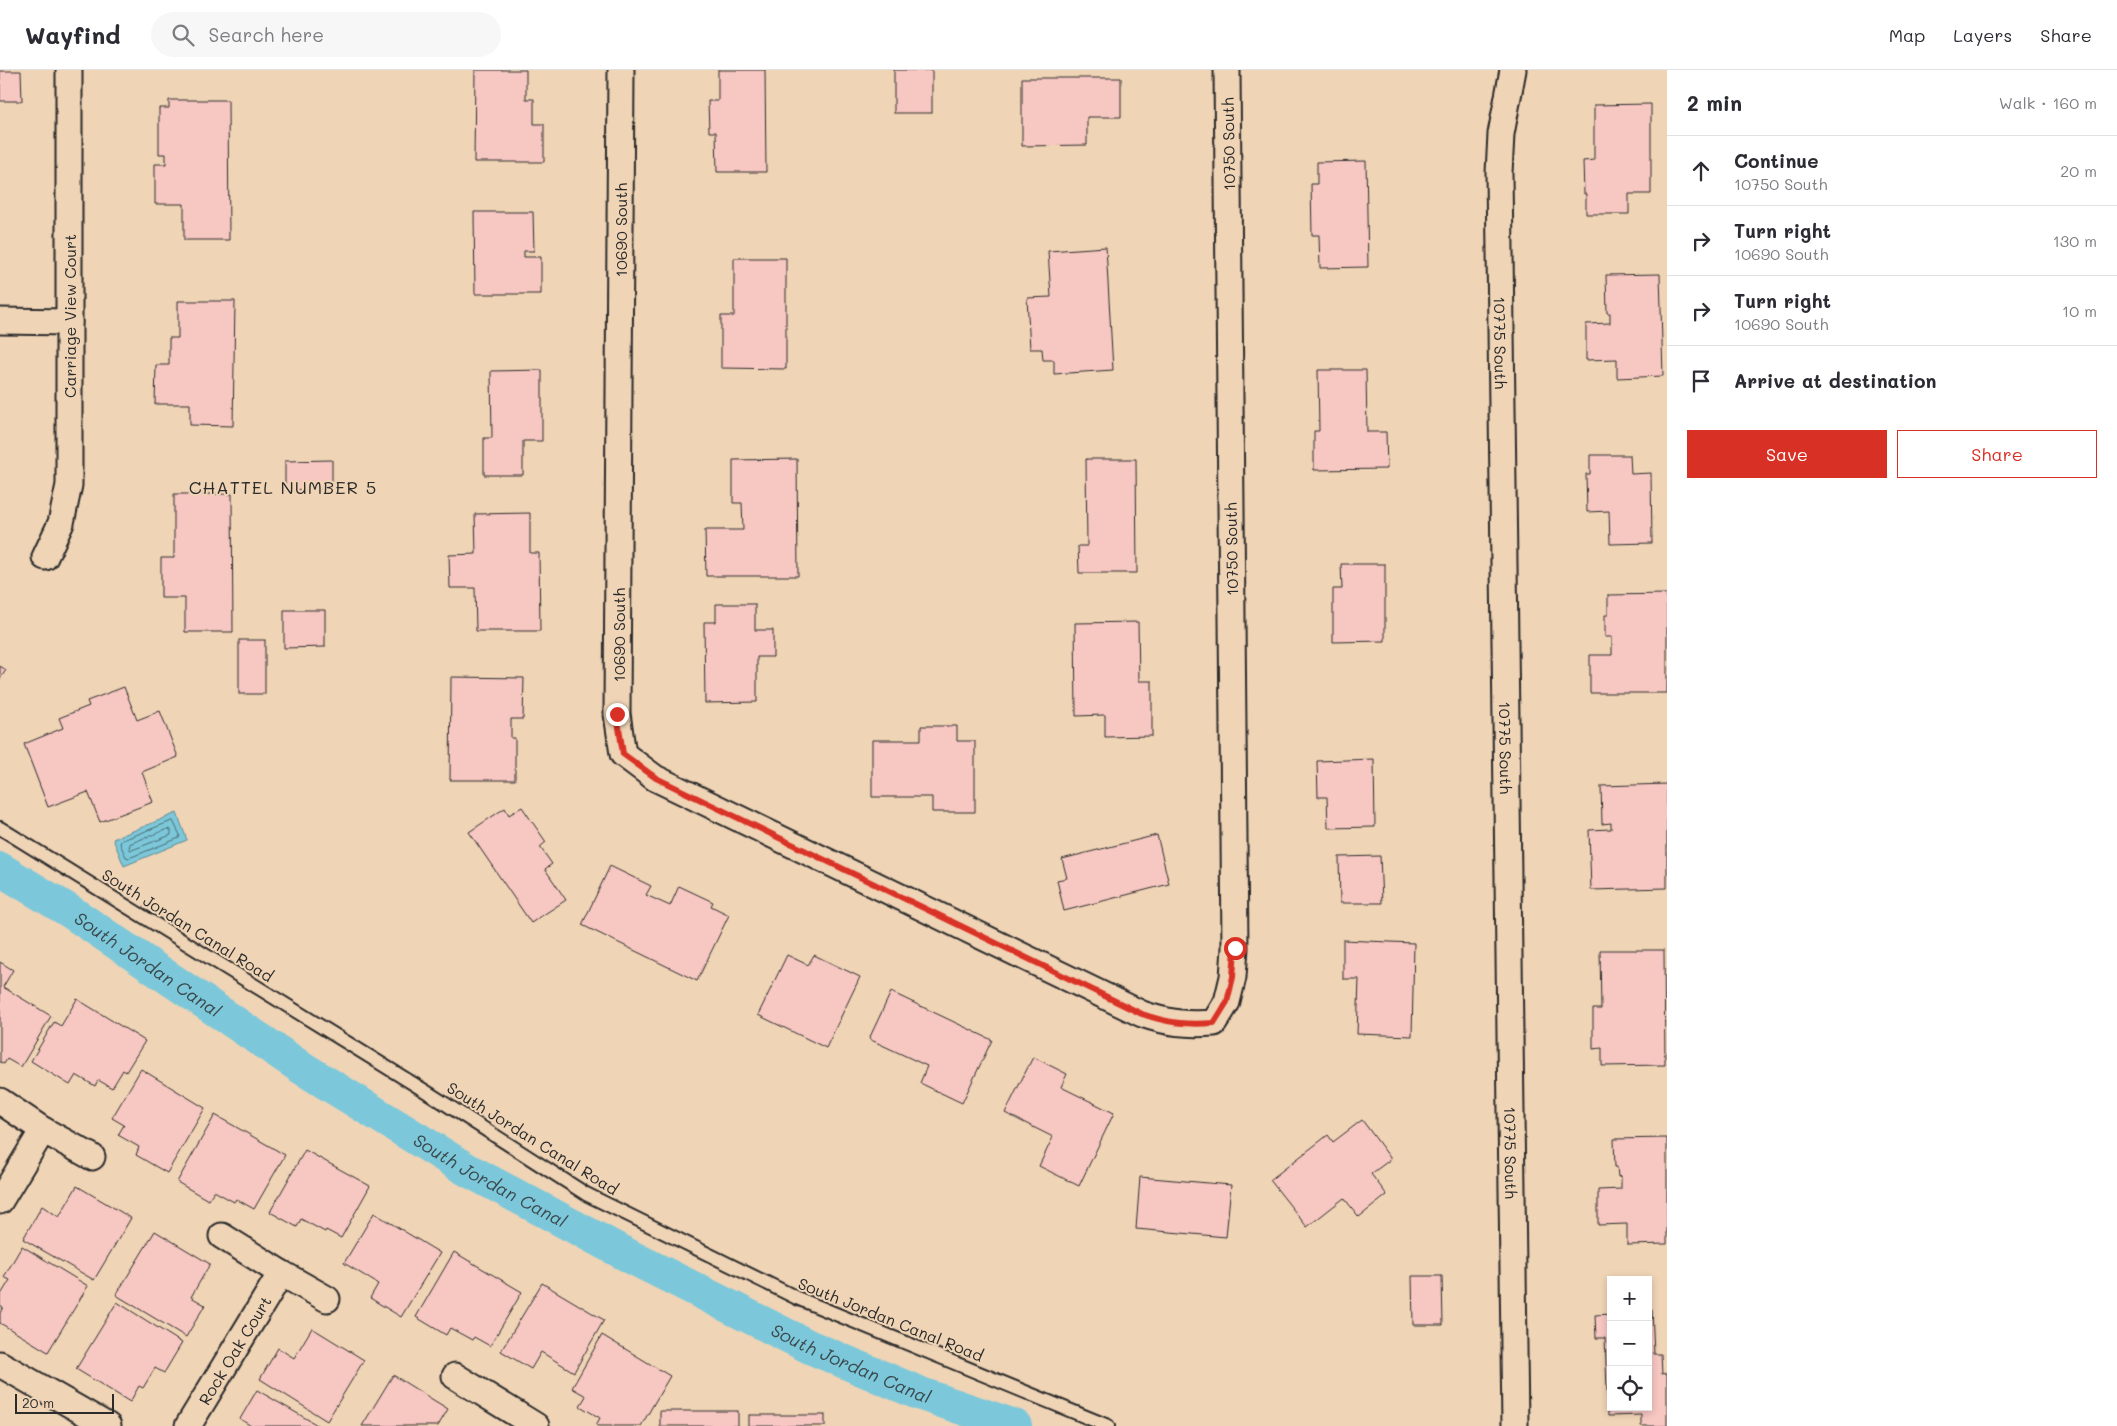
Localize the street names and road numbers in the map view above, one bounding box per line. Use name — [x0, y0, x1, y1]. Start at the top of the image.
street label: 10750 South — [1217, 97, 1239, 191]
street label: 10690 South — [610, 183, 631, 277]
street label: Carriage View Court — [59, 234, 80, 398]
street label: 10775 South — [1490, 296, 1512, 389]
street label: 10750 South — [1220, 502, 1242, 596]
street label: 10690 South — [608, 588, 629, 682]
street label: 10775 South — [1495, 701, 1517, 794]
street label: South Jordan Canal Road — [99, 864, 277, 986]
street label: South Jordan Canal Road — [444, 1077, 622, 1199]
street label: 10775 South — [1500, 1106, 1523, 1199]
street label: South Jordan Canal Road — [796, 1273, 986, 1365]
street label: Rock Oak Court — [193, 1292, 275, 1408]

